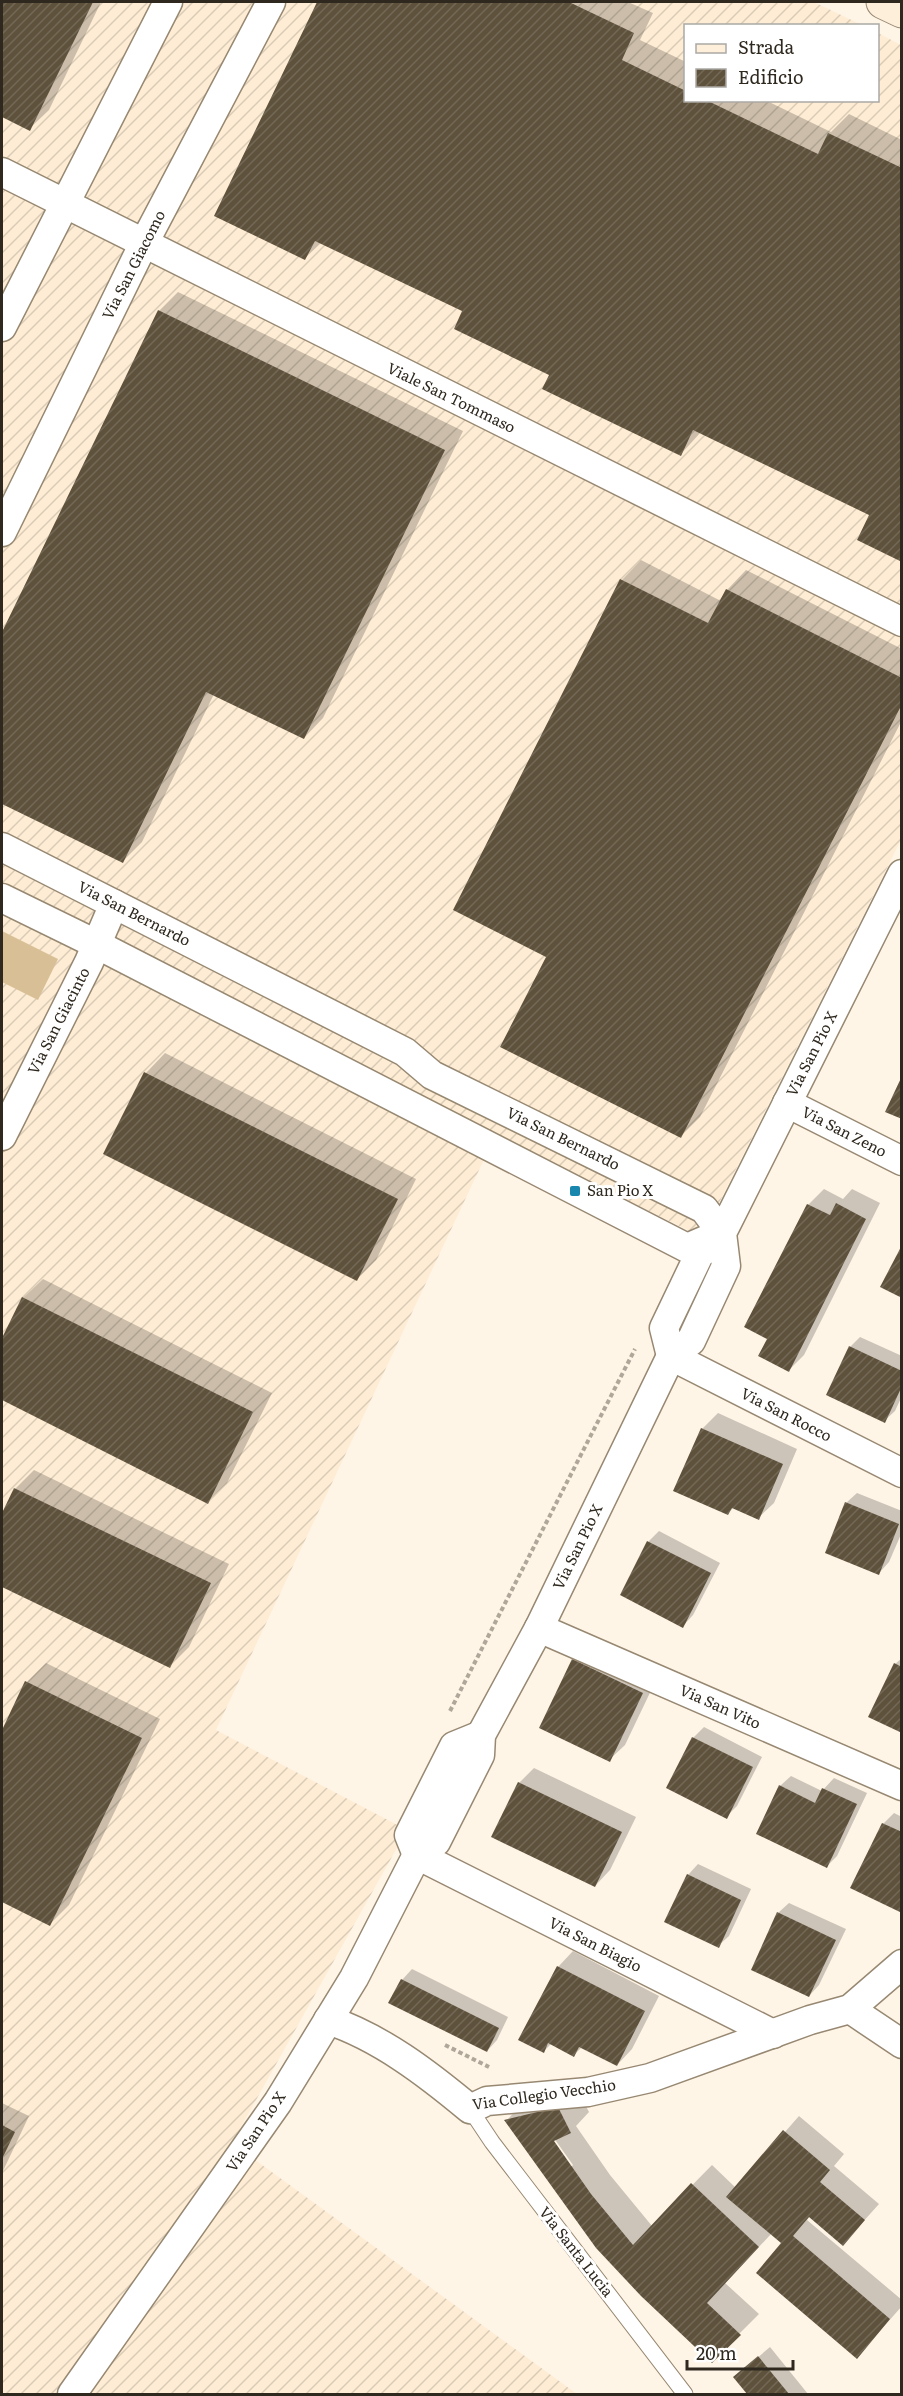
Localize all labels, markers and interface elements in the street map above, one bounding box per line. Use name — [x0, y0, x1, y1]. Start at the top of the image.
legend — [684, 24, 879, 102]
text: Strada — [738, 33, 795, 60]
text: Edificio — [738, 63, 804, 90]
street label: Via San Giacomo — [95, 205, 170, 323]
street label: Viale San Tommaso — [384, 356, 520, 438]
street label: Via San Bernardo — [74, 874, 195, 951]
street label: Via San Giacinto — [21, 963, 95, 1078]
street label: Via San Pio X — [779, 1006, 842, 1100]
street label: Via San Zeno — [798, 1099, 891, 1162]
street label: Via San Bernardo — [503, 1100, 625, 1175]
place label: San Pio X — [587, 1178, 654, 1201]
marker: San Pio X — [568, 1184, 582, 1198]
street label: Via San Rocco — [737, 1381, 836, 1447]
street label: Via San Pio X — [546, 1499, 608, 1593]
street label: Via San Vito — [676, 1677, 765, 1734]
street label: Via San Biagio — [545, 1910, 646, 1977]
street label: Via Collegio Vecchio — [471, 2072, 617, 2115]
street label: Via San Pio X — [219, 2086, 291, 2176]
street label: Via Santa Lucia — [534, 2201, 621, 2302]
scale bar — [687, 2333, 794, 2371]
text: 20 m — [696, 2339, 737, 2366]

